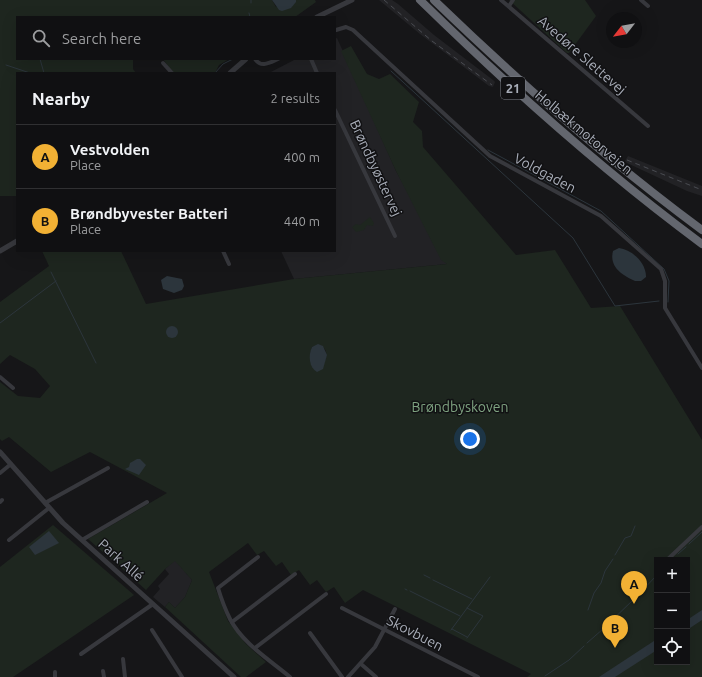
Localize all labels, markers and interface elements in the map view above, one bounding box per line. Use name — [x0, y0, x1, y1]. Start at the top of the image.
street label: Avedøre Slettevej — [535, 12, 629, 98]
north arrow — [606, 12, 642, 48]
search box — [16, 16, 336, 60]
icon: search — [30, 27, 52, 49]
text: Search here — [62, 30, 141, 47]
road number: 21 — [501, 77, 525, 99]
street label: Holbækmotorvejen — [532, 87, 636, 177]
text: Nearby — [32, 89, 90, 108]
text: 2 results — [270, 91, 320, 105]
street label: Brøndbyøstervej — [347, 117, 405, 219]
text: Vestvolden — [70, 141, 150, 158]
text: A — [40, 150, 50, 164]
text: 400 m — [284, 150, 320, 164]
street label: Voldgaden — [511, 150, 579, 196]
text: Place — [70, 158, 101, 172]
text: Brøndbyvester Batteri — [70, 205, 228, 222]
text: B — [41, 214, 49, 228]
text: 440 m — [284, 214, 320, 228]
text: Place — [70, 222, 101, 236]
park label: Brøndbyskoven — [411, 399, 509, 415]
your location — [460, 429, 480, 449]
street label: Park Allé — [95, 536, 147, 584]
map controls — [654, 557, 690, 665]
button: + — [654, 557, 690, 593]
pin: A — [621, 571, 647, 604]
button: − — [654, 593, 690, 629]
street label: Skovbuen — [384, 612, 446, 654]
pin: B — [602, 615, 628, 648]
button: locate — [654, 629, 690, 665]

